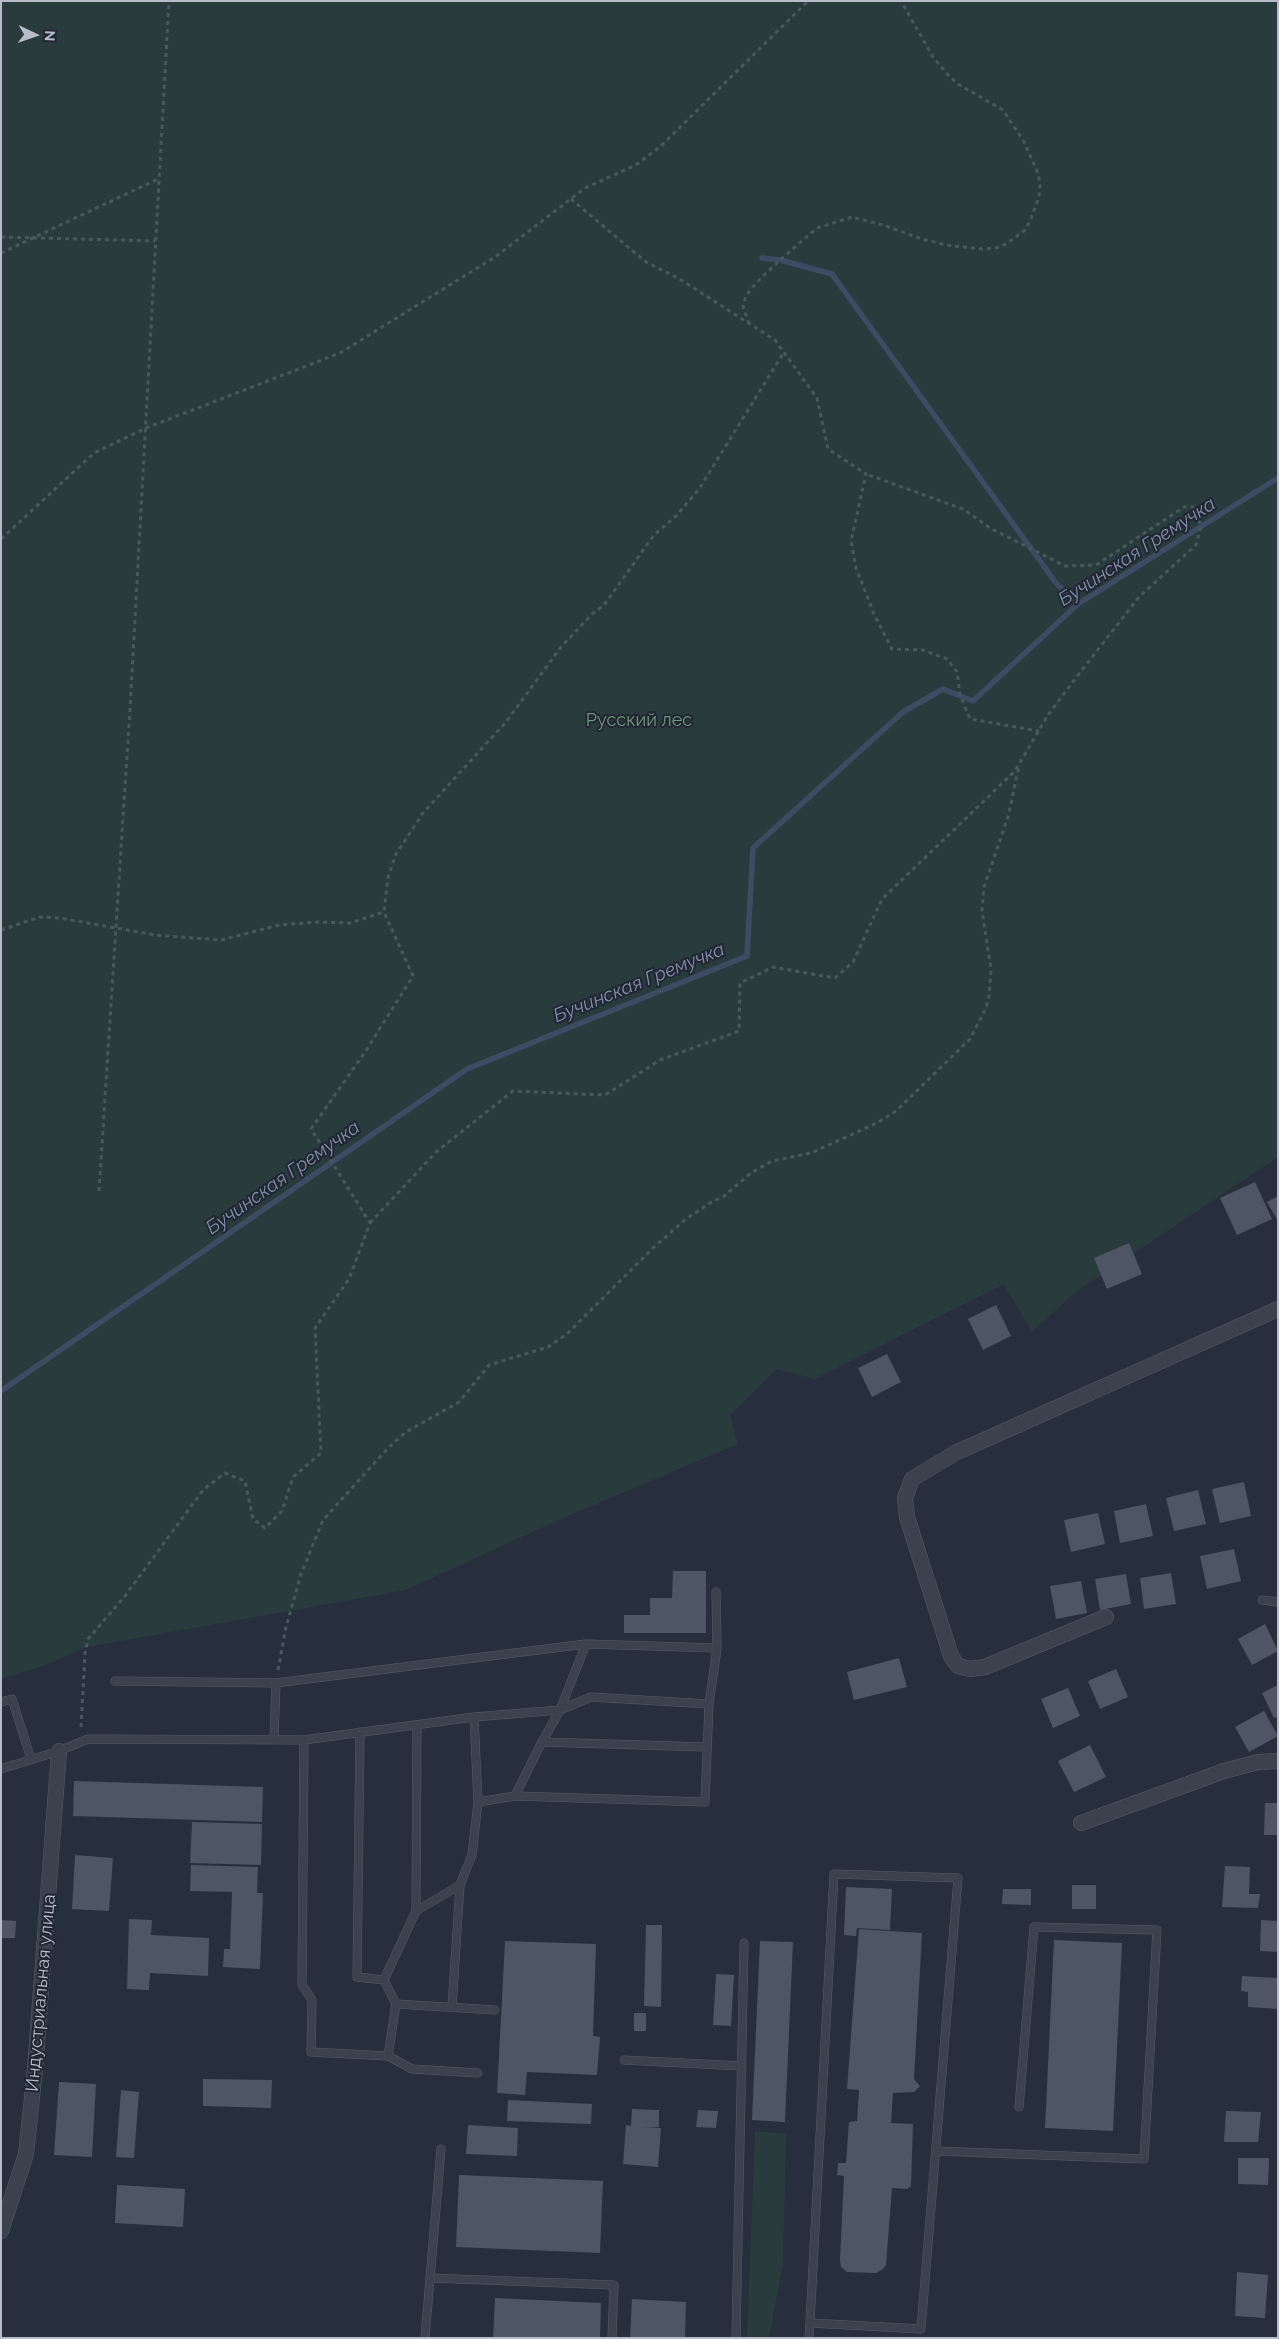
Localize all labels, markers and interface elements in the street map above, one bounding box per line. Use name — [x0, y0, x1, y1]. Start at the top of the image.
north arrow — [10, 10, 60, 60]
text: N — [42, 30, 58, 42]
water label: Бучинская Гремучка — [1054, 493, 1220, 611]
park label: Русский лес — [586, 710, 692, 732]
water label: Бучинская Гремучка — [550, 938, 728, 1028]
water label: Бучинская Гремучка — [202, 1116, 364, 1240]
street label: Индустриальная улица — [22, 1893, 60, 2093]

